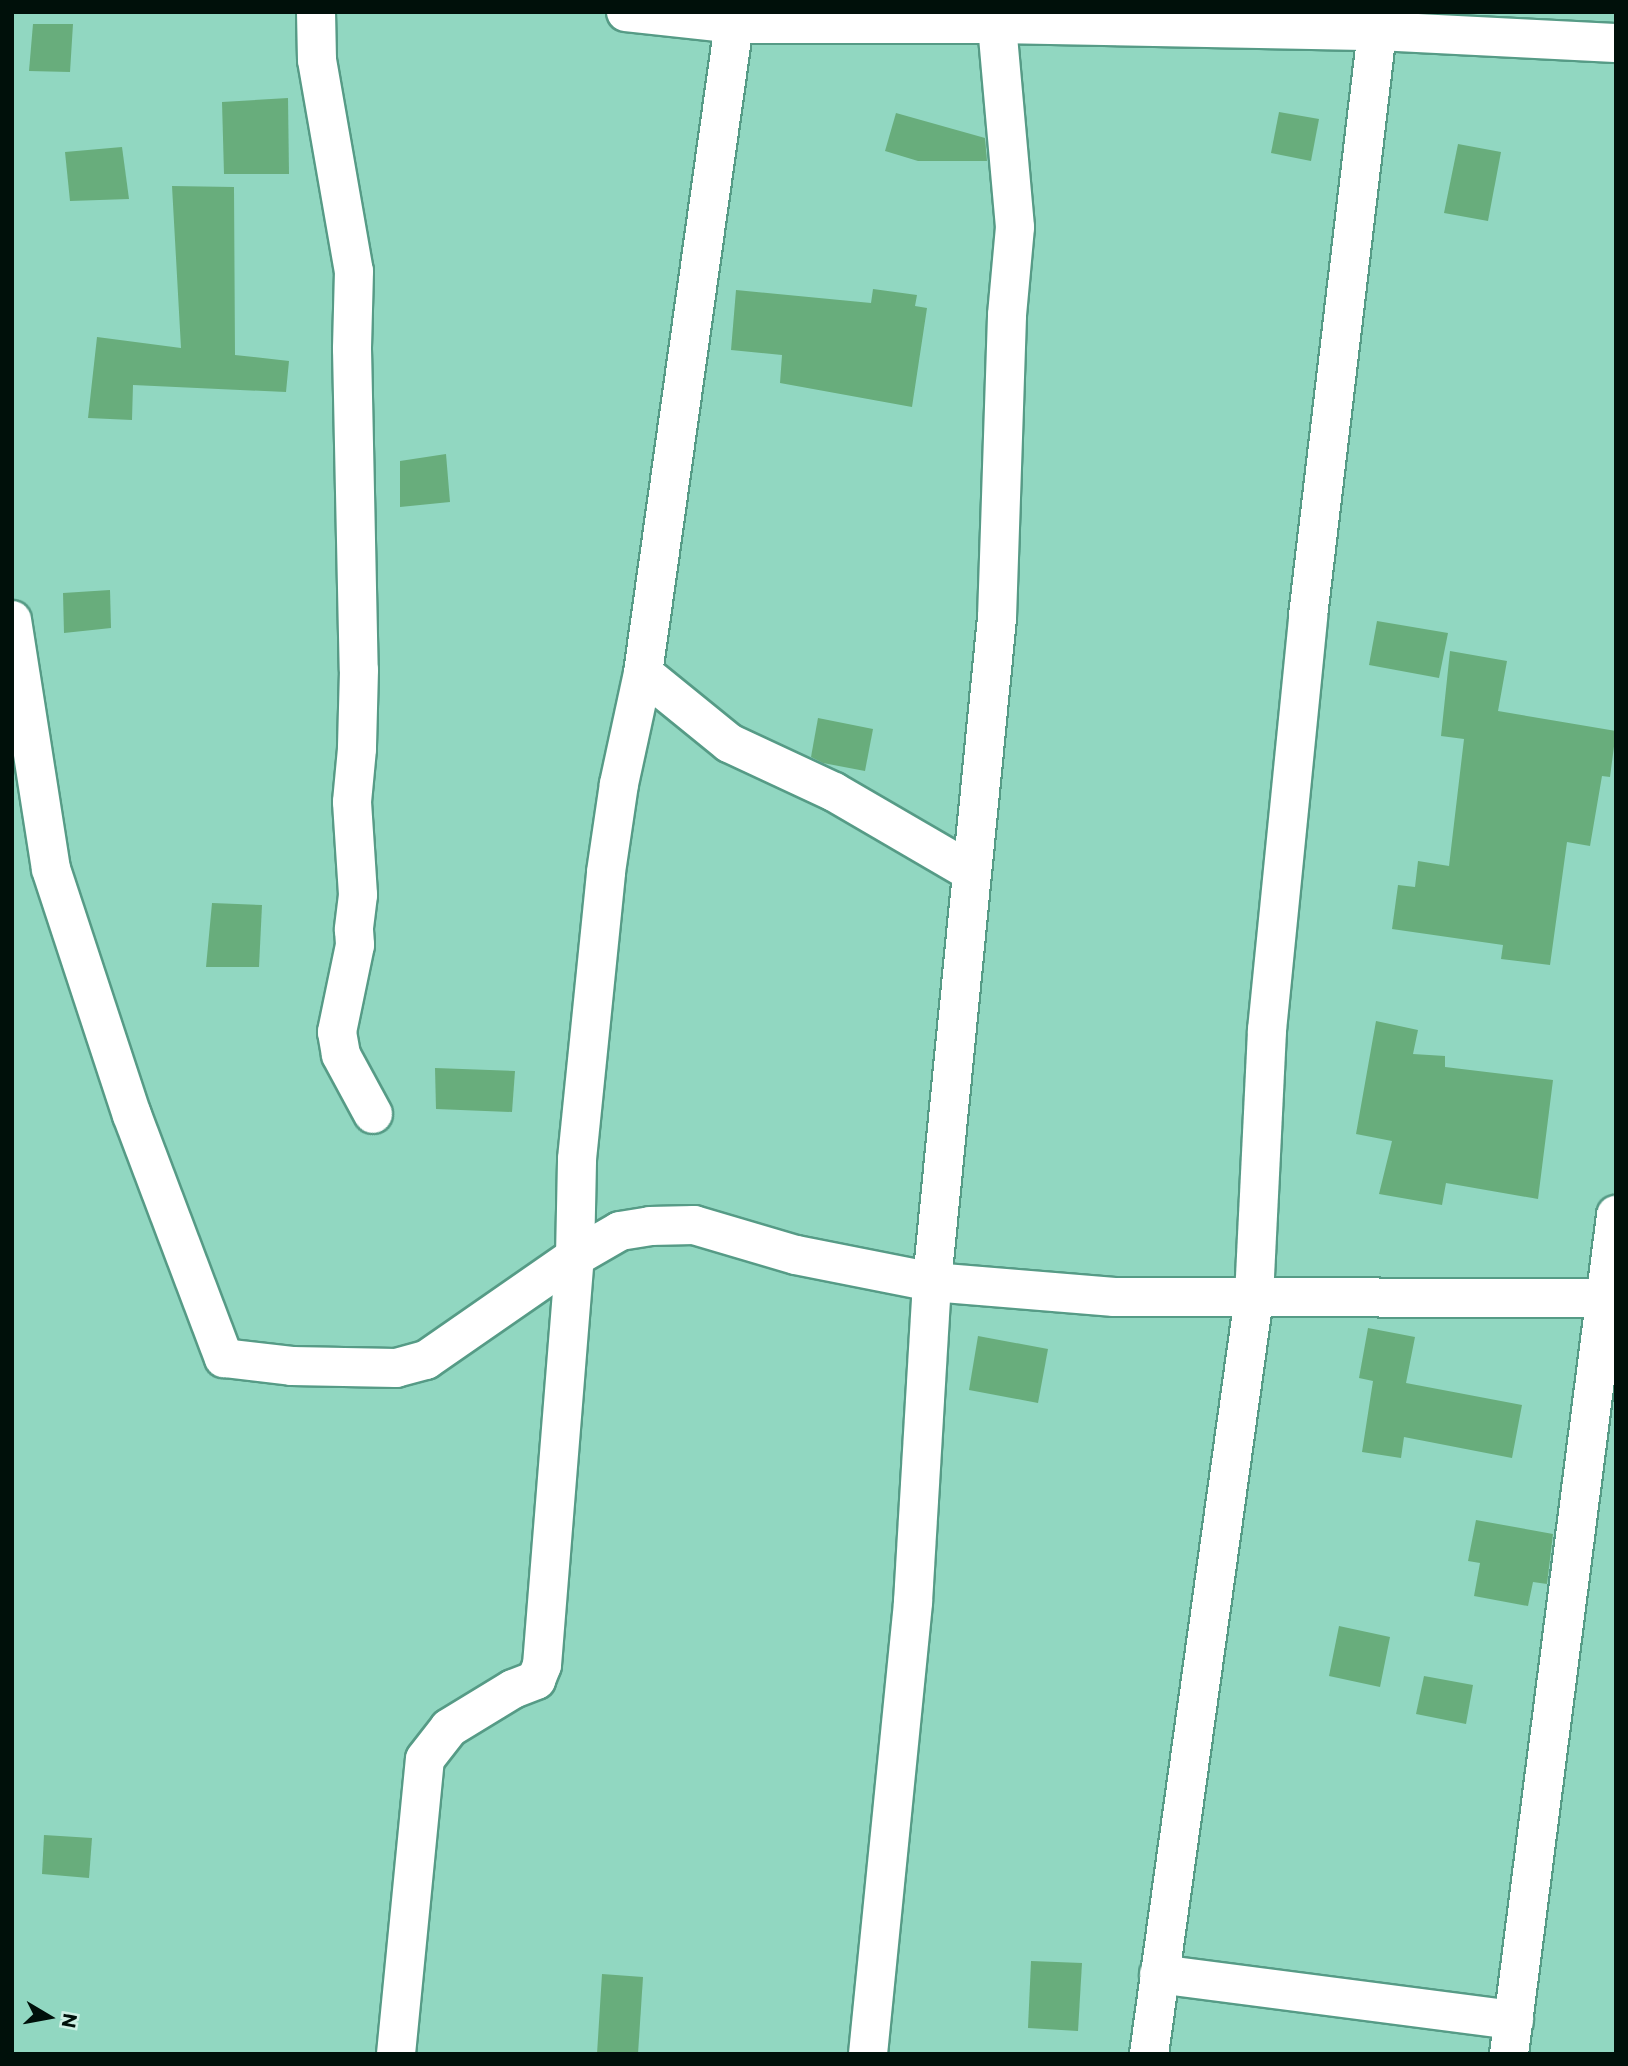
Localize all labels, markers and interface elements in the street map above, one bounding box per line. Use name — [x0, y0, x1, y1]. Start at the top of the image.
north arrow — [14, 1982, 84, 2052]
text: N — [58, 2012, 83, 2030]

